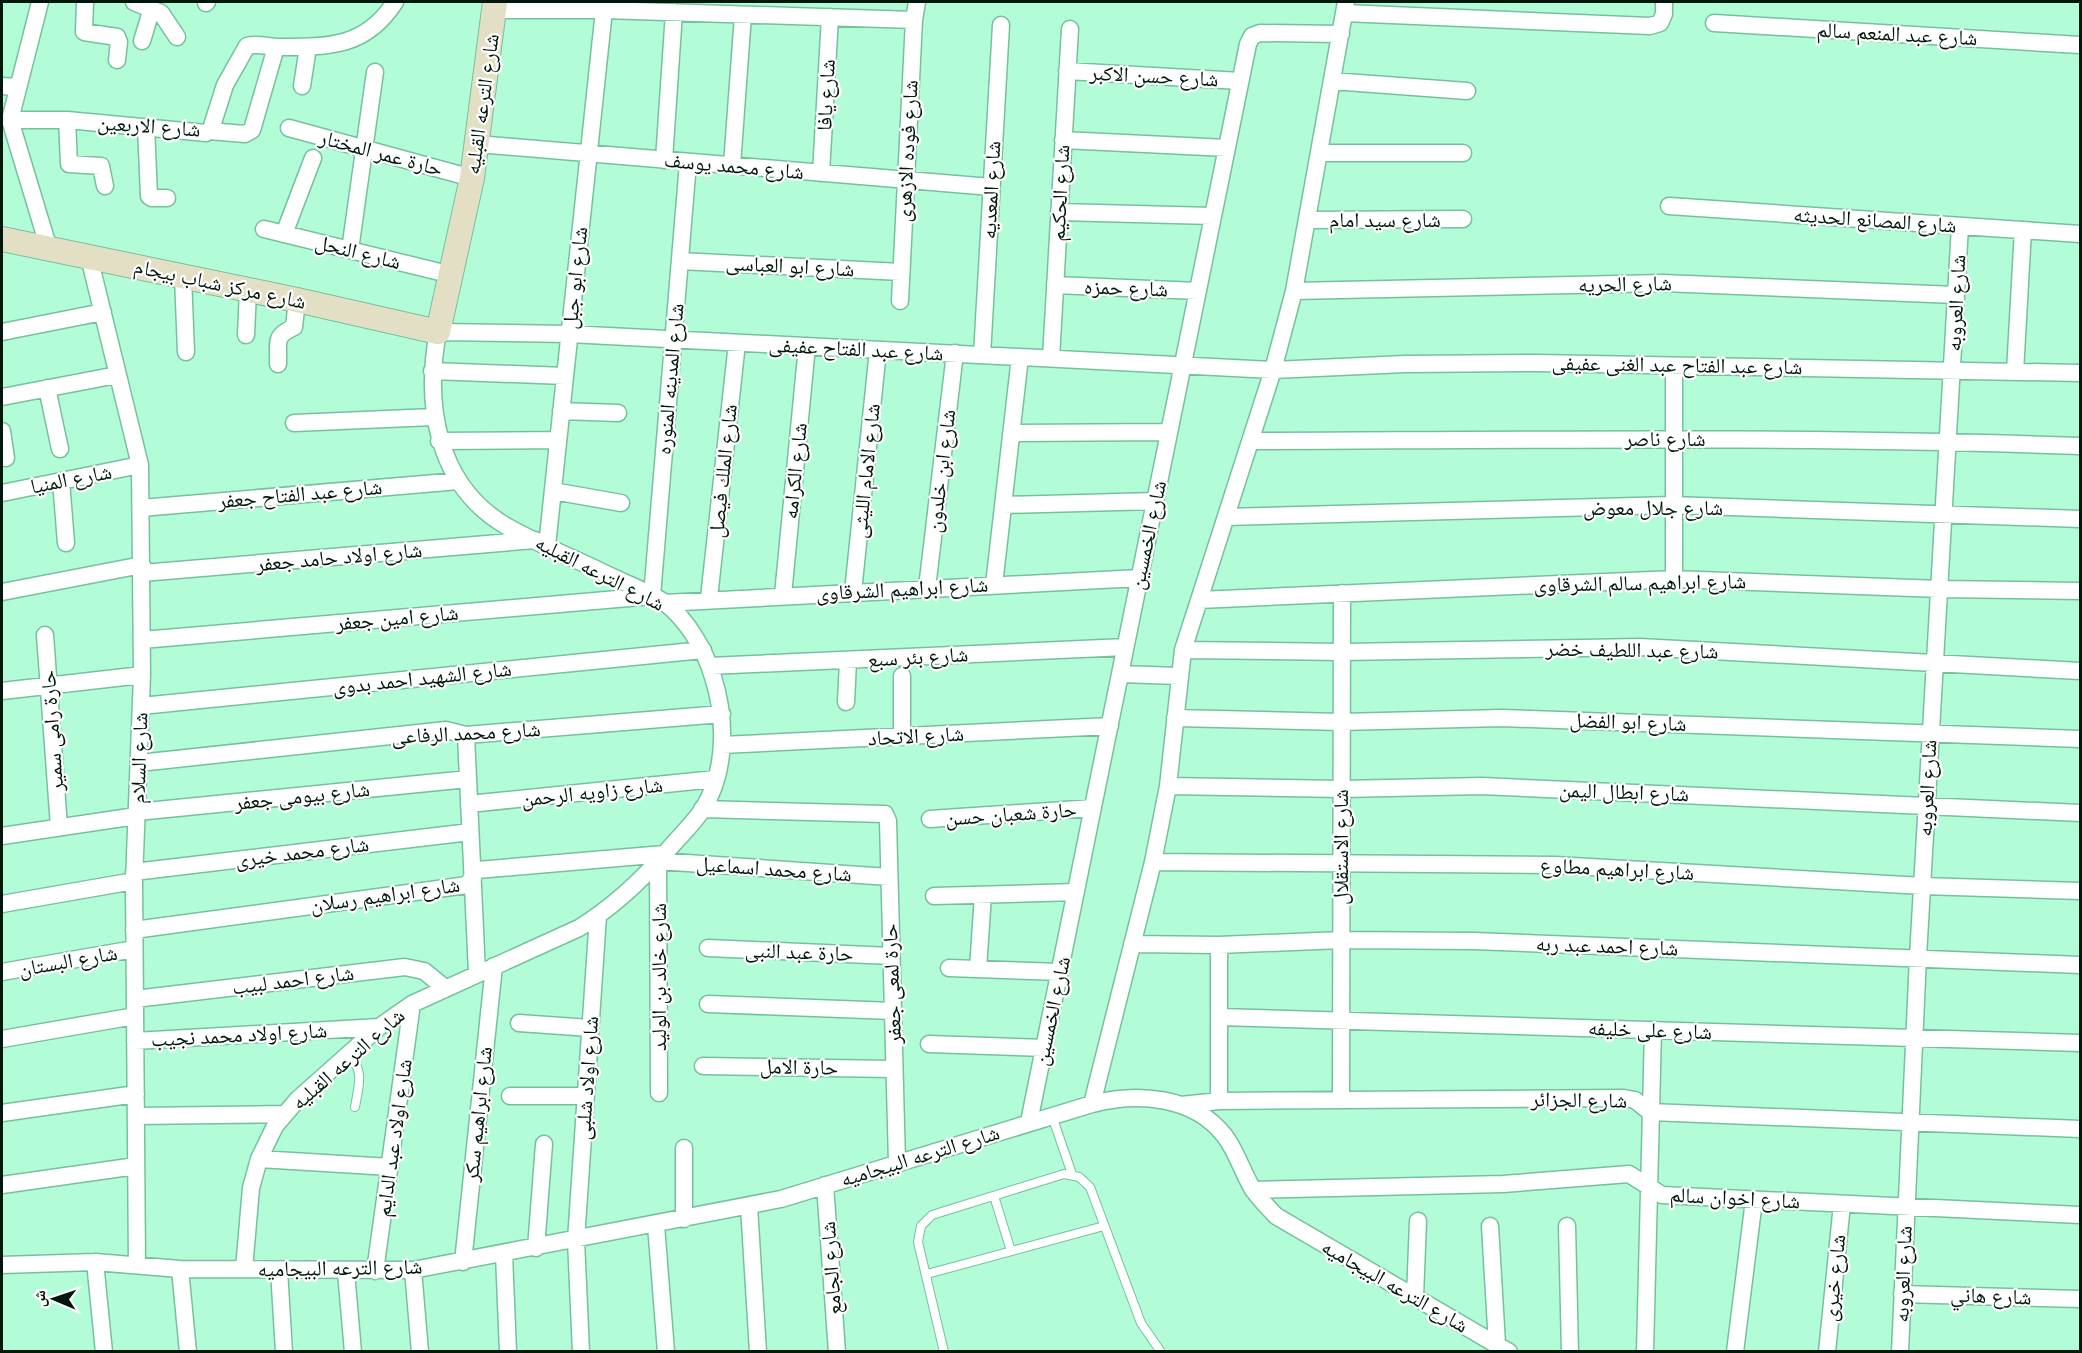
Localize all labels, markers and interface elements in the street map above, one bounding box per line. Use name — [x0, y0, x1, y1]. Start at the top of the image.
street label: شارع عبد المنعم سالم — [1816, 18, 1978, 52]
street label: شارع الترعه القبليه — [460, 32, 505, 176]
street label: شارع يافا — [812, 59, 841, 132]
street label: شارع حسن الاكبر — [1088, 61, 1219, 92]
street label: شارع فوده الازهرى — [891, 79, 924, 223]
street label: شارع الاربعين — [97, 110, 201, 143]
street label: حارة عمر المختار — [316, 125, 445, 181]
street label: شارع المعديه — [976, 140, 1007, 240]
street label: شارع الحكيم — [1045, 144, 1077, 242]
street label: شارع محمد يوسف — [663, 148, 805, 185]
street label: شارع المصانع الحديثه — [1793, 202, 1957, 239]
street label: شارع سيد امام — [1329, 208, 1441, 234]
street label: شارع ابو جبل — [558, 226, 593, 330]
street label: شارع النحل — [313, 230, 403, 275]
street label: شارع ابو العباسى — [725, 251, 855, 282]
street label: شارع مركز شباب بيجام — [131, 254, 308, 316]
street label: شارع العروبه — [1941, 254, 1972, 352]
street label: شارع الحريه — [1578, 271, 1672, 298]
street label: شارع حمزه — [1083, 275, 1169, 302]
street label: شارع المدينه المنوره — [651, 302, 690, 456]
street label: شارع عبد الفتاح عفيفى — [768, 332, 944, 367]
street label: شارع عبد الفتاح عبد الغنى عفيفى — [1551, 351, 1803, 380]
street label: شارع الامام الليثى — [847, 402, 887, 540]
street label: شارع الملك فيصل — [704, 403, 743, 539]
street label: شارع ابن خلدون — [922, 408, 961, 534]
street label: شارع الكرامه — [778, 422, 813, 520]
street label: شارع ناصر — [1623, 427, 1706, 452]
street label: شارع المنيا — [28, 459, 114, 500]
street label: شارع عبد الفتاح جعفر — [216, 475, 383, 514]
street label: شارع الخمسين — [1125, 478, 1172, 592]
street label: شارع جلال معوض — [1583, 496, 1723, 521]
street label: شارع الترعه القبليه — [531, 530, 669, 617]
street label: شارع اولاد حامد جعفر — [254, 538, 423, 577]
street label: شارع ابراهيم سالم الشرقاوى — [1534, 569, 1747, 599]
street label: شارع ابراهيم الشرقاوى — [815, 572, 989, 608]
street label: شارع امين جعفر — [333, 601, 460, 636]
street label: شارع عبد اللطيف خضر — [1544, 636, 1719, 665]
street label: شارع بئر سبع — [867, 642, 969, 673]
street label: شارع الشهيد احمد بدوى — [331, 657, 513, 700]
street label: حارة رامى سمير — [36, 670, 69, 793]
street label: شارع ابو الفضل — [1569, 708, 1687, 737]
street label: شارع السلام — [125, 712, 155, 804]
street label: شارع محمد الرفاعى — [391, 717, 541, 750]
street label: شارع الاتحاد — [867, 721, 965, 751]
street label: شارع العروبه — [1912, 739, 1943, 837]
street label: شارع زاويه الرحمن — [520, 773, 664, 812]
street label: شارع بيومى جعفر — [232, 777, 371, 816]
street label: شارع ابطال اليمن — [1559, 778, 1689, 807]
street label: شارع الاستقلال — [1329, 789, 1354, 905]
street label: حارة شعبان حسن — [945, 797, 1078, 832]
street label: شارع محمد خيرى — [234, 832, 371, 873]
street label: شارع محمد اسماعيل — [695, 852, 853, 887]
street label: شارع ابراهيم مطاوع — [1539, 853, 1695, 887]
street label: شارع ابراهيم رسلان — [309, 873, 462, 919]
street label: شارع خالد بن الوليد — [647, 903, 672, 1051]
street label: حارة لمعى جعفر — [878, 923, 907, 1046]
street label: شارع احمد عبد ربه — [1535, 932, 1679, 961]
street label: حارة عبد النبى — [744, 938, 854, 967]
street label: شارع البستان — [17, 941, 119, 982]
street label: شارع الخمسين — [1029, 954, 1076, 1068]
street label: شارع احمد لبيب — [231, 961, 355, 1000]
street label: شارع الترعه القبليه — [287, 1003, 410, 1115]
street label: شارع اولاد شلبى — [571, 1015, 604, 1141]
street label: شارع على خليفه — [1587, 1016, 1712, 1045]
street label: شارع اولاد محمد نجيب — [150, 1018, 328, 1053]
street label: شارع ابراهيم سكر — [459, 1045, 499, 1184]
street label: حارة الامل — [760, 1054, 838, 1081]
street label: شارع اولاد عبد الدايم — [371, 1057, 419, 1219]
street label: شارع الجزائر — [1530, 1087, 1627, 1114]
street label: شارع الترعه البيجاميه — [838, 1120, 1003, 1193]
street label: شارع اخوان سالم — [1669, 1183, 1801, 1215]
street label: شارع الجامع — [816, 1220, 847, 1315]
street label: شارع العروبه — [1889, 1225, 1918, 1323]
street label: شارع خيرى — [1817, 1233, 1852, 1323]
street label: شارع الترعه البيجاميه — [1317, 1234, 1472, 1339]
street label: شارع الترعه البيجاميه — [257, 1255, 423, 1282]
north arrow — [24, 1269, 84, 1329]
street label: شارع هاني — [1950, 1283, 2032, 1314]
text: ش — [30, 1290, 49, 1307]

